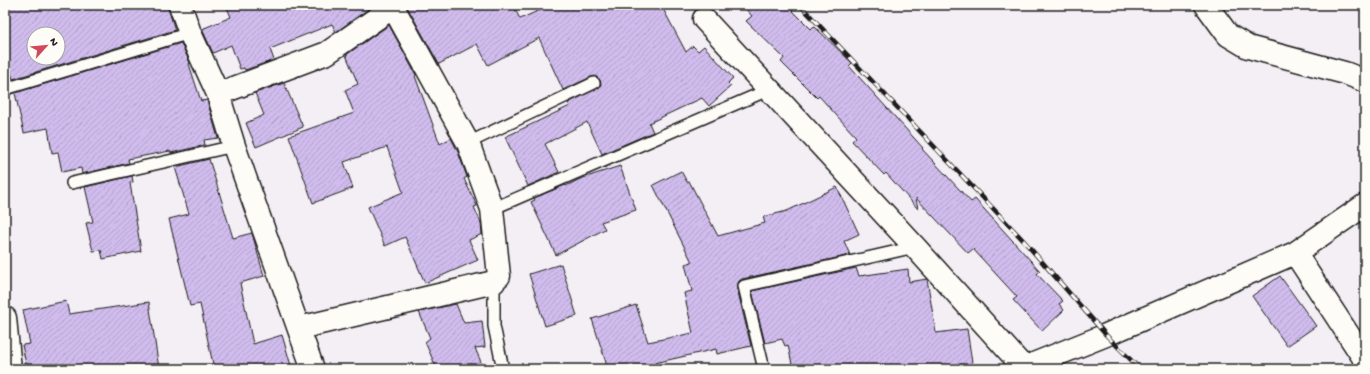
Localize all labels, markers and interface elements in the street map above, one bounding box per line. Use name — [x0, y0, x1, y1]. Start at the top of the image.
north arrow — [26, 26, 66, 66]
text: N — [46, 36, 60, 48]

